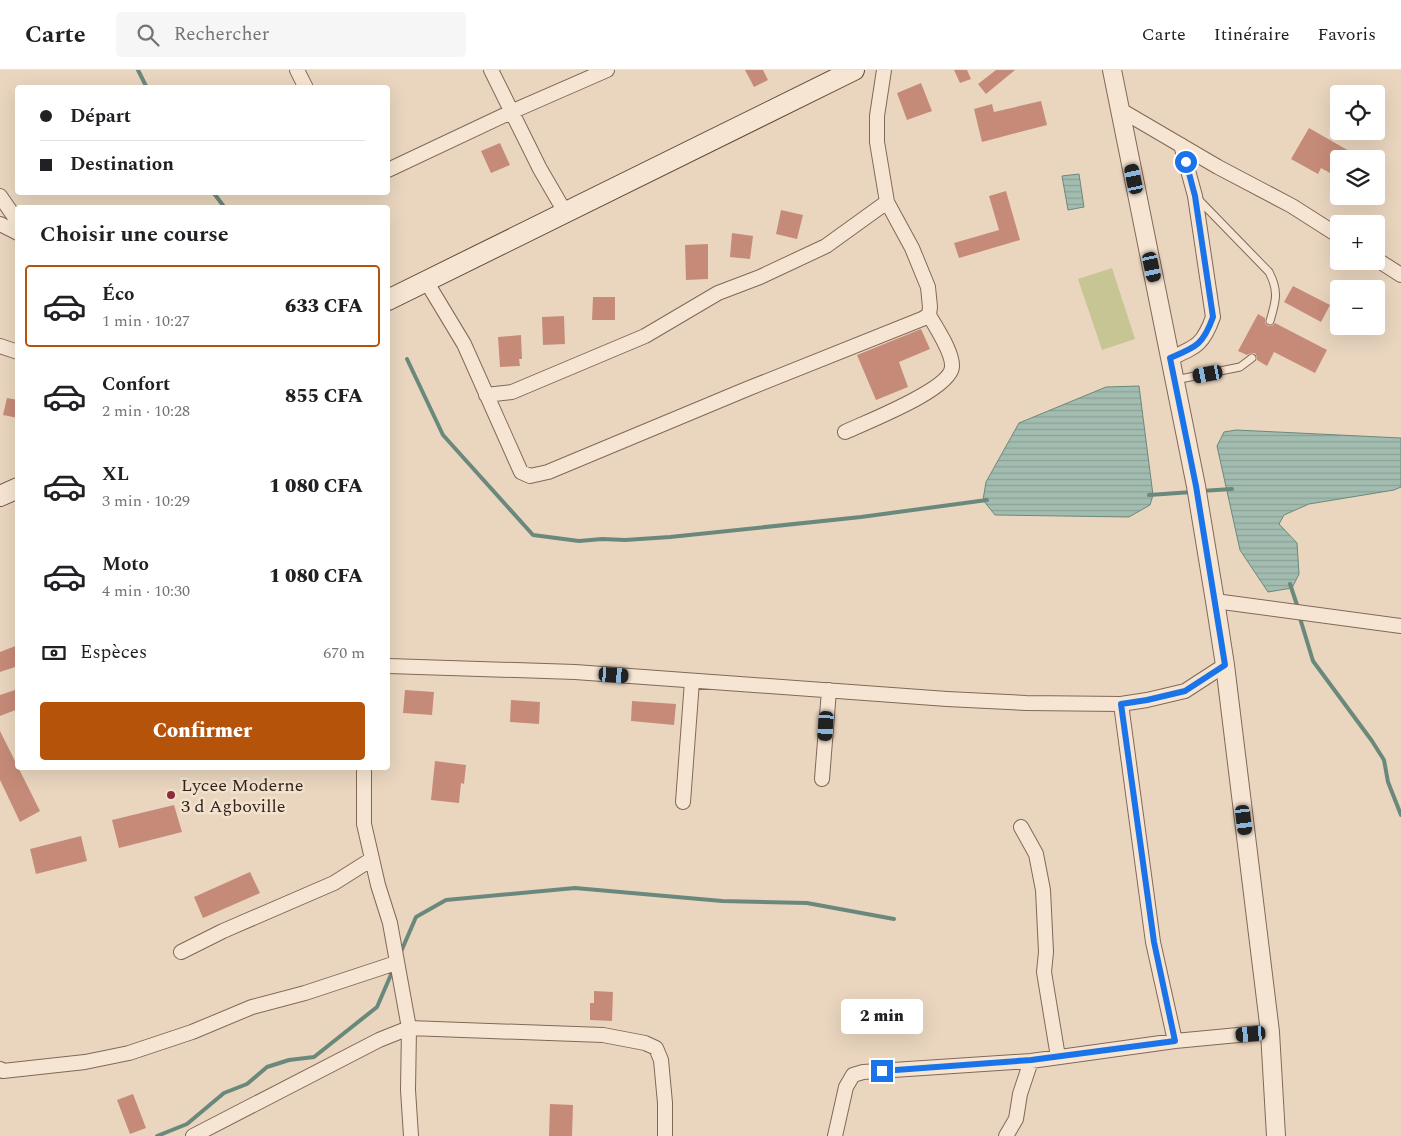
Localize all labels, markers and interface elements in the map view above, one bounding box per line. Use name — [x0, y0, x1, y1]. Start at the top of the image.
search box — [116, 12, 466, 57]
text: Carte — [25, 17, 86, 53]
text: Rechercher — [174, 20, 269, 49]
icon: search — [134, 21, 162, 49]
text: Carte — [1142, 21, 1186, 48]
text: Itinéraire — [1214, 21, 1290, 48]
text: Favoris — [1318, 21, 1376, 48]
map controls — [1330, 85, 1385, 335]
button: locate — [1330, 85, 1385, 140]
text: Départ — [70, 102, 131, 131]
text: Destination — [70, 150, 174, 179]
button: layers — [1330, 150, 1385, 205]
route start — [1175, 151, 1197, 173]
car — [1123, 163, 1144, 195]
button: + — [1330, 215, 1385, 270]
text: Choisir une course — [40, 218, 229, 251]
car — [1141, 251, 1162, 283]
text: Éco — [102, 280, 134, 309]
button: − — [1330, 280, 1385, 335]
icon: car — [42, 284, 87, 329]
text: 633 CFA — [285, 292, 363, 321]
text: 1 min · 10:27 — [102, 309, 190, 333]
car — [1191, 364, 1224, 384]
text: Confort — [102, 370, 170, 399]
icon: car — [42, 374, 87, 419]
text: 855 CFA — [285, 382, 363, 411]
text: 2 min · 10:28 — [102, 399, 190, 423]
text: XL — [102, 460, 129, 489]
icon: car — [42, 464, 87, 509]
text: 1 080 CFA — [269, 472, 363, 501]
text: 3 min · 10:29 — [102, 489, 190, 513]
text: Moto — [102, 550, 149, 579]
icon: car — [42, 554, 87, 599]
text: 1 080 CFA — [269, 562, 363, 591]
text: 4 min · 10:30 — [102, 579, 190, 603]
text: Espèces — [80, 638, 147, 667]
icon: cash — [40, 639, 68, 667]
text: 670 m — [323, 641, 365, 665]
car — [598, 666, 629, 684]
button: Confirmer — [40, 702, 365, 760]
car — [817, 711, 834, 741]
place label: Lycee Moderne 3 d Agboville — [181, 772, 304, 820]
marker: Lycee Moderne 3 d Agboville — [165, 789, 177, 801]
car — [1234, 804, 1253, 836]
callout: 2 min — [841, 998, 923, 1034]
text: 2 min — [860, 1004, 904, 1028]
car — [1235, 1025, 1266, 1043]
route end — [871, 1060, 893, 1082]

